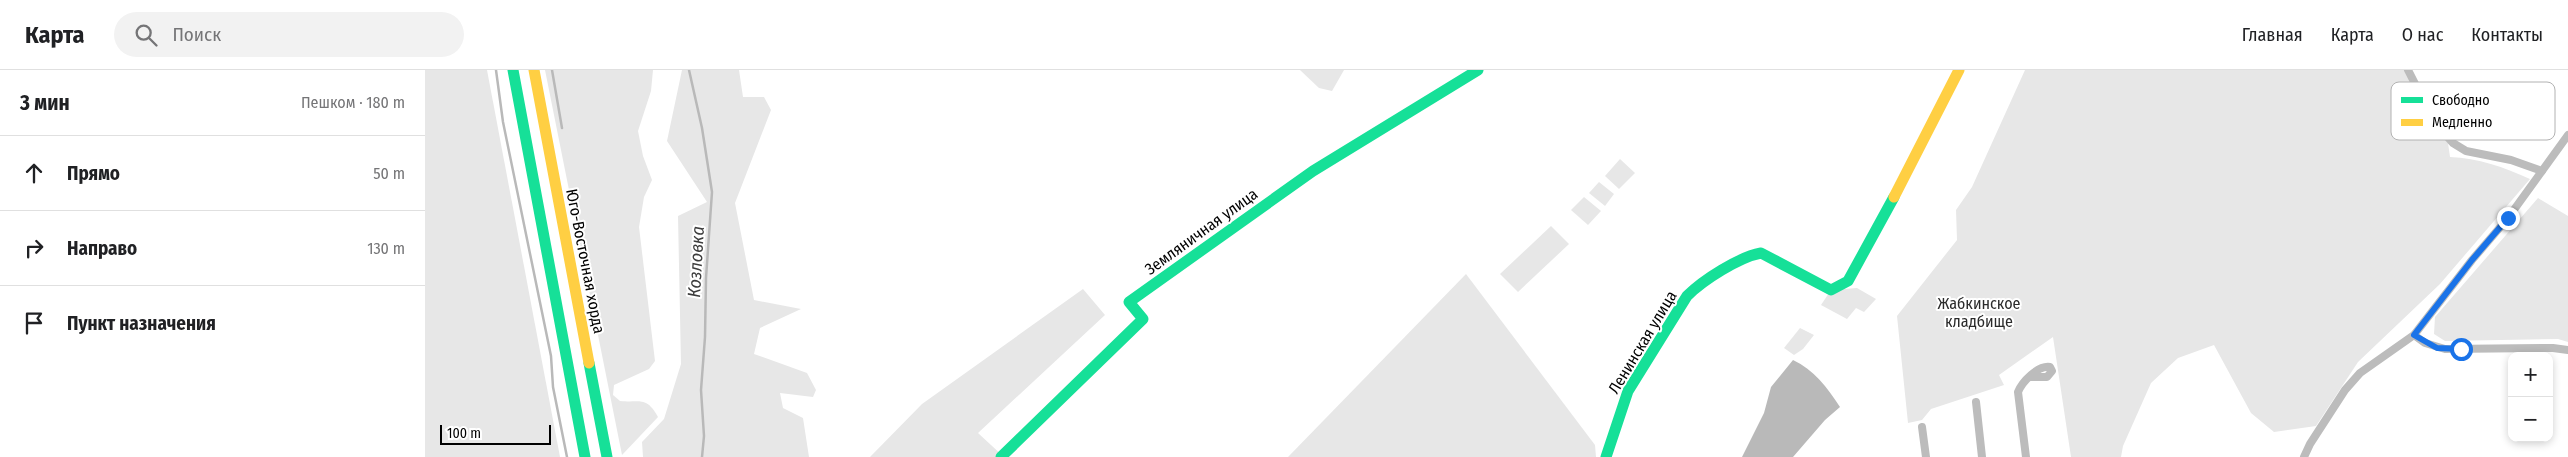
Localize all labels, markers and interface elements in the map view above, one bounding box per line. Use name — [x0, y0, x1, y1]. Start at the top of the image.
search box — [114, 12, 464, 57]
text: Карта — [25, 21, 84, 49]
icon: search — [132, 21, 160, 49]
text: Поиск — [172, 23, 221, 46]
text: Главная — [2242, 24, 2303, 46]
text: Карта — [2331, 24, 2374, 46]
text: О нас — [2402, 24, 2443, 46]
text: Контакты — [2471, 24, 2543, 46]
legend — [2391, 82, 2555, 140]
text: 3 мин — [20, 90, 70, 116]
text: Свободно — [2432, 92, 2490, 109]
text: Пешком · 180 m — [301, 93, 405, 112]
text: Медленно — [2432, 114, 2492, 131]
icon: ahead — [20, 159, 48, 187]
text: Прямо — [67, 162, 120, 185]
text: 50 m — [373, 164, 405, 183]
street label: Земляничная улица — [1141, 184, 1261, 279]
street label: Юго-Восточная хорда — [562, 187, 609, 335]
route end — [2497, 207, 2520, 230]
water label: Козловка — [683, 226, 709, 298]
icon: right — [20, 234, 48, 262]
text: Направо — [67, 237, 137, 260]
text: 130 m — [367, 239, 405, 258]
street label: Ленинская улица — [1604, 287, 1681, 397]
park label: Жабкинское кладбище — [1937, 294, 2021, 331]
icon: arrive — [20, 309, 48, 337]
text: Пункт назначения — [67, 312, 216, 335]
route start — [2450, 338, 2473, 361]
map controls — [2508, 352, 2553, 442]
button: + — [2508, 352, 2553, 397]
button: − — [2508, 397, 2553, 442]
scale bar — [440, 422, 551, 445]
text: 100 m — [447, 425, 481, 442]

